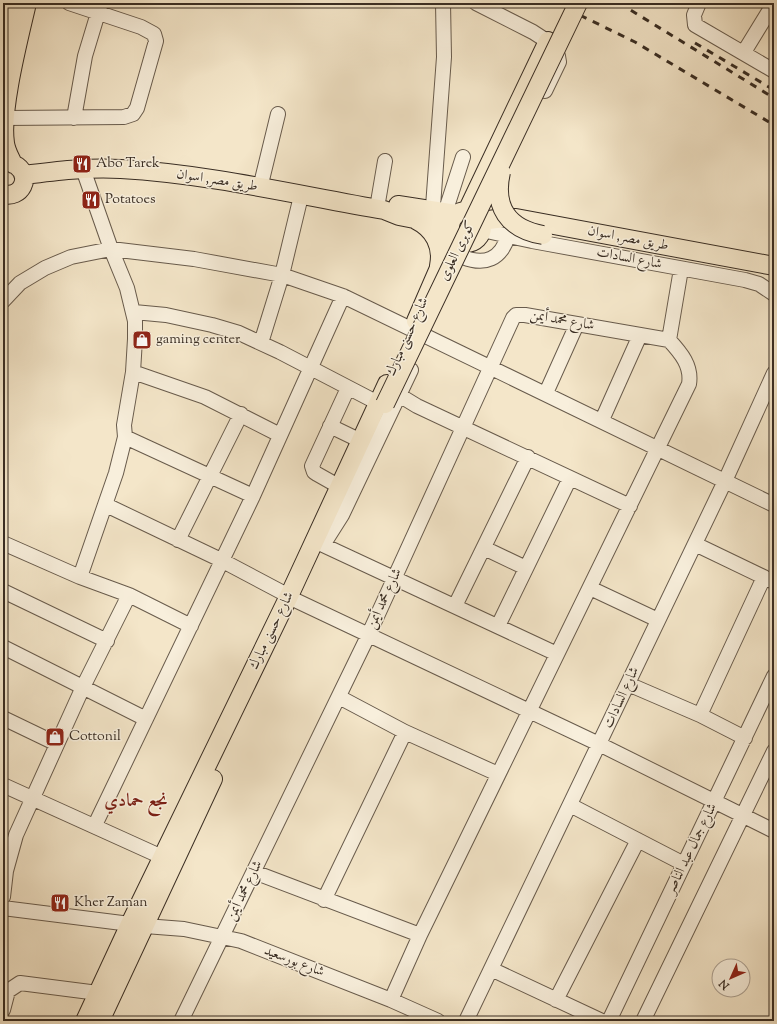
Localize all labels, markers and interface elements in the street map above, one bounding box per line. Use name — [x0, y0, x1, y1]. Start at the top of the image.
restaurant icon: Abo Tarek — [71, 153, 93, 175]
place label: Abo Tarek — [96, 154, 160, 174]
street label: طريق مصر, اسوان — [175, 165, 259, 197]
restaurant icon: Potatoes — [80, 189, 102, 211]
place label: Potatoes — [105, 190, 155, 210]
street label: كوبرى العلوى — [435, 217, 481, 285]
street label: طريق مصر, اسوان — [586, 221, 670, 257]
street label: شارع السادات — [595, 243, 663, 275]
street label: شارع حسنى مبارك — [382, 294, 434, 380]
street label: شارع محمد أيمن — [528, 304, 596, 337]
shop icon: gaming center — [131, 329, 153, 351]
place label: gaming center — [156, 330, 241, 350]
street label: شارع محمد أيمن — [360, 564, 408, 633]
street label: شارع حسنى مبارك — [245, 589, 300, 673]
street label: شارع السادات — [599, 664, 645, 732]
shop icon: Cottonil — [44, 726, 66, 748]
place label: Cottonil — [69, 727, 121, 747]
district label: نجع حمادي — [104, 789, 168, 817]
street label: شارع جمال عبد الناصر — [660, 800, 723, 900]
street label: شارع محمد أيمن — [220, 856, 268, 925]
restaurant icon: Kher Zaman — [49, 892, 71, 914]
place label: Kher Zaman — [74, 893, 148, 913]
street label: شارع بورسعيد — [261, 941, 327, 983]
north arrow — [711, 958, 751, 998]
text: N — [716, 975, 734, 994]

